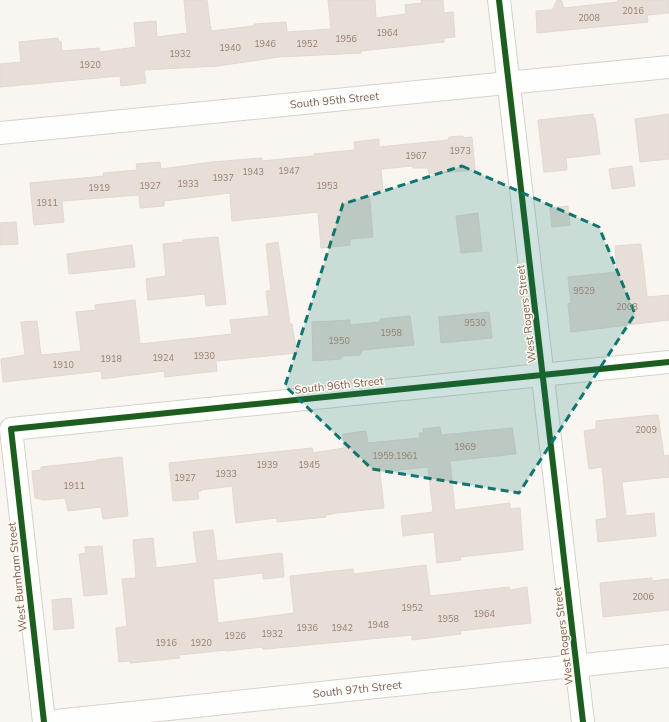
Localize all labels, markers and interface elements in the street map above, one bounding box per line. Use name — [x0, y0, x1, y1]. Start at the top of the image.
house number: 2016 — [622, 5, 644, 16]
house number: 2008 — [578, 12, 600, 23]
house number: 1964 — [376, 27, 398, 38]
house number: 1956 — [335, 33, 357, 44]
house number: 1946 — [254, 38, 276, 49]
house number: 1952 — [296, 38, 318, 49]
house number: 1940 — [219, 42, 241, 53]
house number: 1932 — [169, 48, 191, 59]
house number: 1920 — [79, 59, 101, 70]
street label: South 95th Street — [289, 89, 380, 111]
house number: 1973 — [449, 145, 471, 156]
house number: 1967 — [405, 150, 427, 161]
house number: 1947 — [278, 165, 300, 176]
house number: 1943 — [242, 166, 264, 177]
house number: 1937 — [212, 172, 234, 183]
house number: 1933 — [177, 178, 199, 189]
house number: 1927 — [139, 180, 161, 191]
house number: 1953 — [316, 180, 338, 191]
house number: 1919 — [88, 182, 110, 193]
house number: 1911 — [36, 197, 58, 208]
street label: West Rogers Street — [513, 264, 539, 364]
house number: 9529 — [573, 285, 595, 296]
house number: 2008 — [616, 301, 638, 312]
house number: 9530 — [464, 317, 486, 328]
house number: 1958 — [380, 327, 402, 338]
house number: 1950 — [328, 335, 350, 346]
house number: 1930 — [193, 350, 215, 361]
house number: 1924 — [152, 352, 174, 363]
house number: 1918 — [100, 353, 122, 364]
house number: 1910 — [52, 359, 74, 370]
street label: South 96th Street — [294, 373, 384, 397]
house number: 2009 — [635, 424, 657, 435]
house number: 1969 — [454, 441, 476, 452]
house number: 1959,1961 — [372, 450, 418, 461]
house number: 1939 — [256, 459, 278, 470]
house number: 1945 — [298, 459, 320, 470]
house number: 1933 — [215, 468, 237, 479]
house number: 1927 — [174, 472, 196, 483]
house number: 1911 — [63, 480, 85, 491]
street label: West Burnham Street — [4, 521, 30, 632]
street label: West Rogers Street — [550, 586, 576, 686]
house number: 2006 — [632, 591, 654, 602]
house number: 1952 — [401, 602, 423, 613]
house number: 1964 — [473, 608, 495, 619]
house number: 1958 — [437, 613, 459, 624]
house number: 1948 — [367, 619, 389, 630]
house number: 1936 — [296, 622, 318, 633]
house number: 1942 — [331, 622, 353, 633]
house number: 1932 — [261, 628, 283, 639]
house number: 1926 — [224, 630, 246, 641]
house number: 1916 — [155, 637, 177, 648]
house number: 1920 — [190, 637, 212, 648]
street label: South 97th Street — [312, 677, 403, 701]

